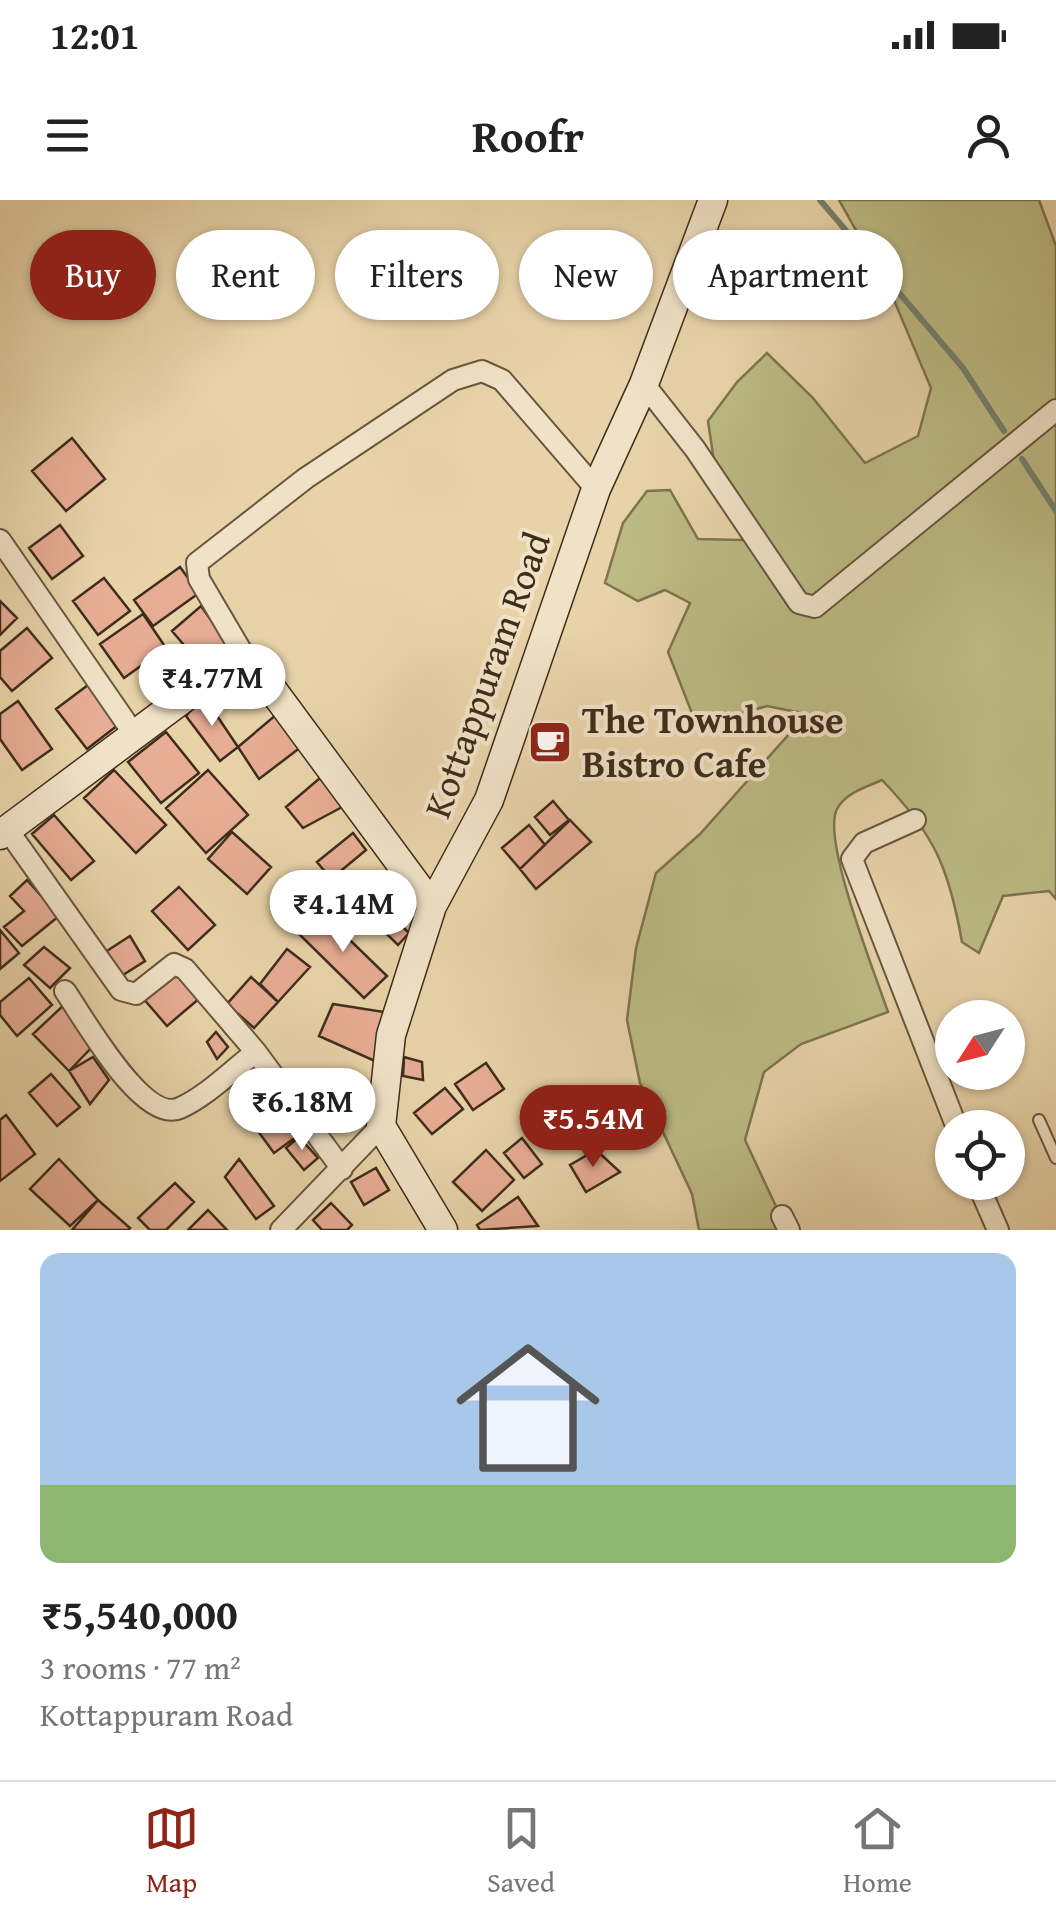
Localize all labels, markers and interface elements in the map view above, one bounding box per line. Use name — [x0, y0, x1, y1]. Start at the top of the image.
text: 12:01 — [50, 7, 140, 63]
text: Roofr — [472, 103, 584, 168]
icon: menu — [40, 108, 95, 163]
icon: person — [961, 108, 1016, 163]
chip: Buy — [30, 230, 156, 320]
chip: Rent — [176, 230, 315, 320]
chip: Filters — [335, 230, 499, 320]
chip: New — [519, 230, 653, 320]
chip: Apartment — [673, 230, 903, 320]
street label: Kottappuram Road — [408, 523, 564, 825]
pin: ₹4.77M — [131, 644, 293, 729]
text: ₹4.77M — [161, 653, 263, 700]
place label: The Townhouse Bistro Cafe — [582, 691, 844, 791]
cafe icon: The Townhouse Bistro Cafe — [527, 719, 573, 765]
pin: ₹4.14M — [262, 870, 424, 955]
text: ₹4.14M — [292, 879, 394, 926]
north arrow — [935, 1000, 1025, 1090]
map controls — [935, 1000, 1025, 1200]
pin: ₹6.18M — [221, 1068, 383, 1153]
text: ₹6.18M — [251, 1077, 353, 1124]
pin: ₹5.54M — [512, 1085, 674, 1170]
text: ₹5.54M — [542, 1094, 644, 1141]
button: locate — [935, 1110, 1025, 1200]
icon: home — [438, 1318, 618, 1498]
text: ₹5,540,000 — [40, 1583, 238, 1644]
text: 3 rooms · 77 m² — [40, 1644, 241, 1691]
text: Kottappuram Road — [40, 1691, 293, 1738]
tab: Map — [144, 1801, 199, 1902]
tab: Saved — [487, 1801, 555, 1902]
tab: Home — [843, 1801, 912, 1902]

